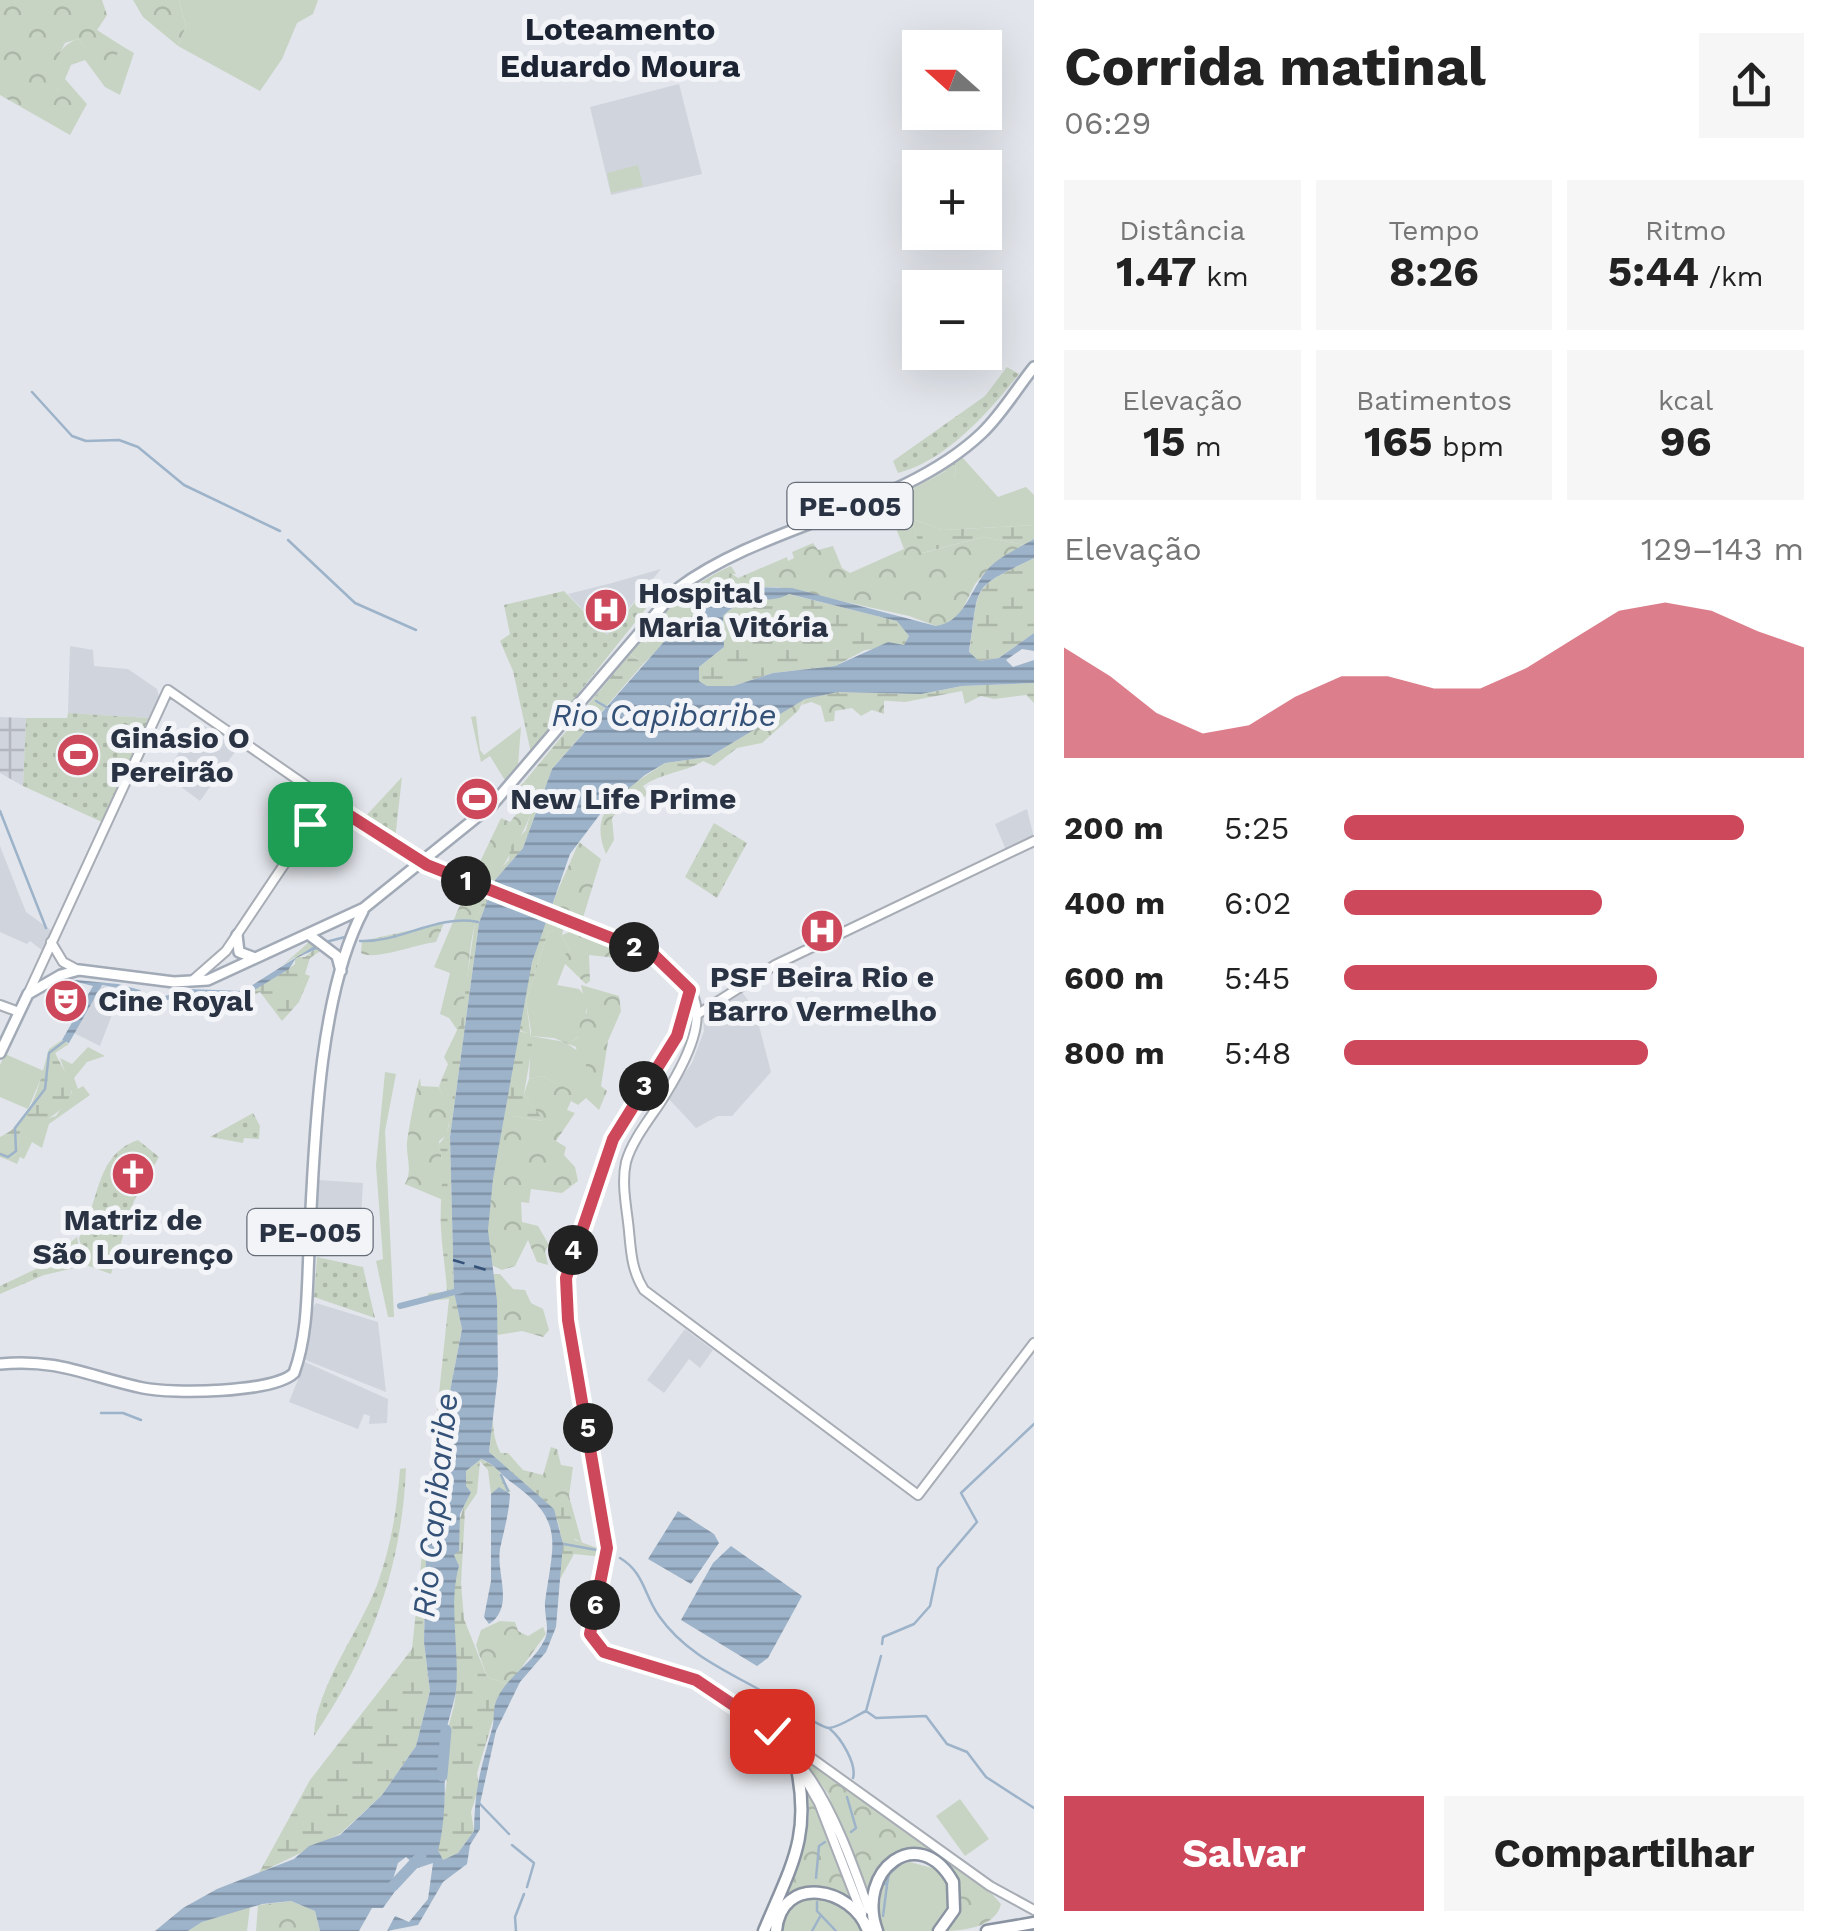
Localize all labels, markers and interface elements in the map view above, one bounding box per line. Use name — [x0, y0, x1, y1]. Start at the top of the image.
district label: Loteamento Eduardo Moura — [500, 10, 741, 85]
north arrow — [902, 30, 1002, 130]
map controls — [902, 30, 1002, 370]
button: share — [1699, 33, 1804, 138]
text: Corrida matinal — [1064, 34, 1486, 98]
text: 06:29 — [1064, 104, 1151, 142]
button: + — [902, 150, 1002, 250]
text: Distância — [1119, 214, 1245, 247]
text: Tempo — [1388, 214, 1480, 247]
text: Ritmo — [1645, 214, 1726, 247]
text: 1.47 — [1116, 247, 1197, 296]
text: 8:26 — [1389, 247, 1479, 296]
text: 5:44 — [1608, 247, 1699, 296]
text: km — [1197, 260, 1249, 293]
text: /km — [1699, 260, 1764, 293]
button: − — [902, 270, 1002, 370]
text: Elevação — [1122, 384, 1243, 417]
text: Batimentos — [1356, 384, 1512, 417]
text: kcal — [1658, 384, 1713, 417]
text: 15 — [1143, 417, 1186, 466]
text: 165 — [1364, 417, 1433, 466]
text: 96 — [1660, 417, 1712, 466]
text: m — [1186, 430, 1222, 463]
text: bpm — [1433, 430, 1504, 463]
road number: PE-005 — [788, 483, 912, 529]
text: Elevação — [1064, 530, 1202, 568]
text: 129–143 m — [1641, 530, 1804, 568]
place label: Hospital Maria Vitória — [638, 575, 829, 644]
hospital icon: Hospital Maria Vitória — [583, 587, 629, 633]
water label: Rio Capibaribe — [551, 696, 777, 734]
place label: Ginásio O Pereirão — [110, 720, 250, 789]
sports icon: Ginásio O Pereirão — [55, 732, 101, 778]
sports icon: New Life Prime — [454, 776, 500, 822]
place label: New Life Prime — [510, 781, 736, 816]
pin — [268, 782, 353, 867]
icon: arrive — [283, 797, 338, 852]
text: 200 m — [1064, 809, 1164, 847]
text: 5:25 — [1224, 809, 1289, 847]
pin: 1 — [441, 856, 491, 906]
text: 1 — [460, 864, 472, 897]
text: 400 m — [1064, 884, 1165, 922]
text: 6:02 — [1224, 884, 1292, 922]
hospital icon: PSF Beira Rio e Barro Vermelho — [799, 908, 845, 954]
pin: 2 — [609, 922, 659, 972]
text: 2 — [626, 930, 642, 963]
place label: PSF Beira Rio e Barro Vermelho — [707, 959, 937, 1028]
text: 600 m — [1064, 959, 1164, 997]
text: 5:45 — [1224, 959, 1290, 997]
theatre icon: Cine Royal — [43, 978, 89, 1024]
place label: Cine Royal — [98, 983, 253, 1018]
text: 800 m — [1064, 1034, 1165, 1072]
text: 5:48 — [1224, 1034, 1291, 1072]
pin: 3 — [619, 1061, 669, 1111]
text: 3 — [636, 1069, 652, 1102]
church icon: Matriz de São Lourenço — [110, 1151, 156, 1197]
place label: Matriz de São Lourenço — [32, 1202, 234, 1271]
road number: PE-005 — [248, 1209, 372, 1255]
pin: 4 — [548, 1225, 598, 1275]
text: 4 — [564, 1233, 582, 1266]
water label: Rio Capibaribe — [404, 1391, 466, 1619]
pin: 5 — [563, 1403, 613, 1453]
text: 5 — [580, 1411, 596, 1444]
pin: 6 — [570, 1580, 620, 1630]
text: 6 — [586, 1588, 604, 1621]
pin — [730, 1689, 815, 1774]
icon: check — [745, 1704, 800, 1759]
button: Salvar — [1064, 1796, 1424, 1911]
button: Compartilhar — [1444, 1796, 1804, 1911]

